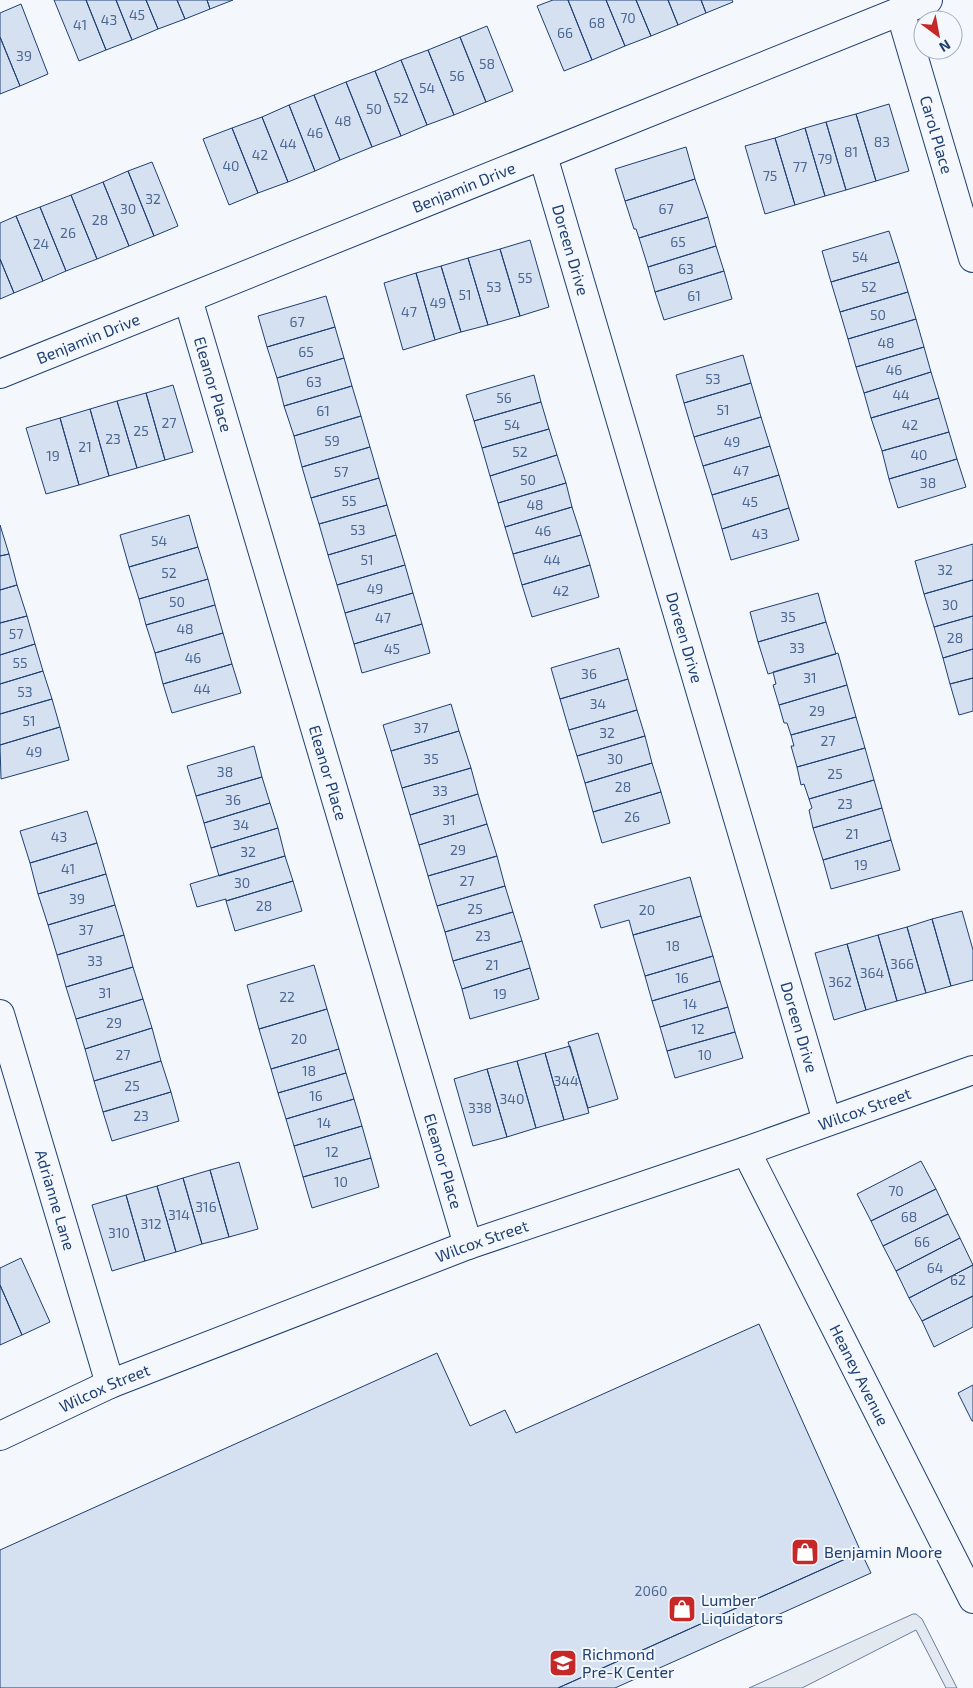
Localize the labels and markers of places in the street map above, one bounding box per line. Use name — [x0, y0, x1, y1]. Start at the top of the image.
shop icon: Benjamin Moore — [790, 1537, 820, 1567]
place label: Benjamin Moore — [824, 1542, 942, 1562]
place label: Lumber Liquidators — [701, 1590, 783, 1627]
shop icon: Lumber Liquidators — [667, 1594, 697, 1624]
place label: Richmond Pre-K Center — [582, 1644, 675, 1681]
school or university icon: Richmond Pre-K Center — [548, 1648, 578, 1678]

